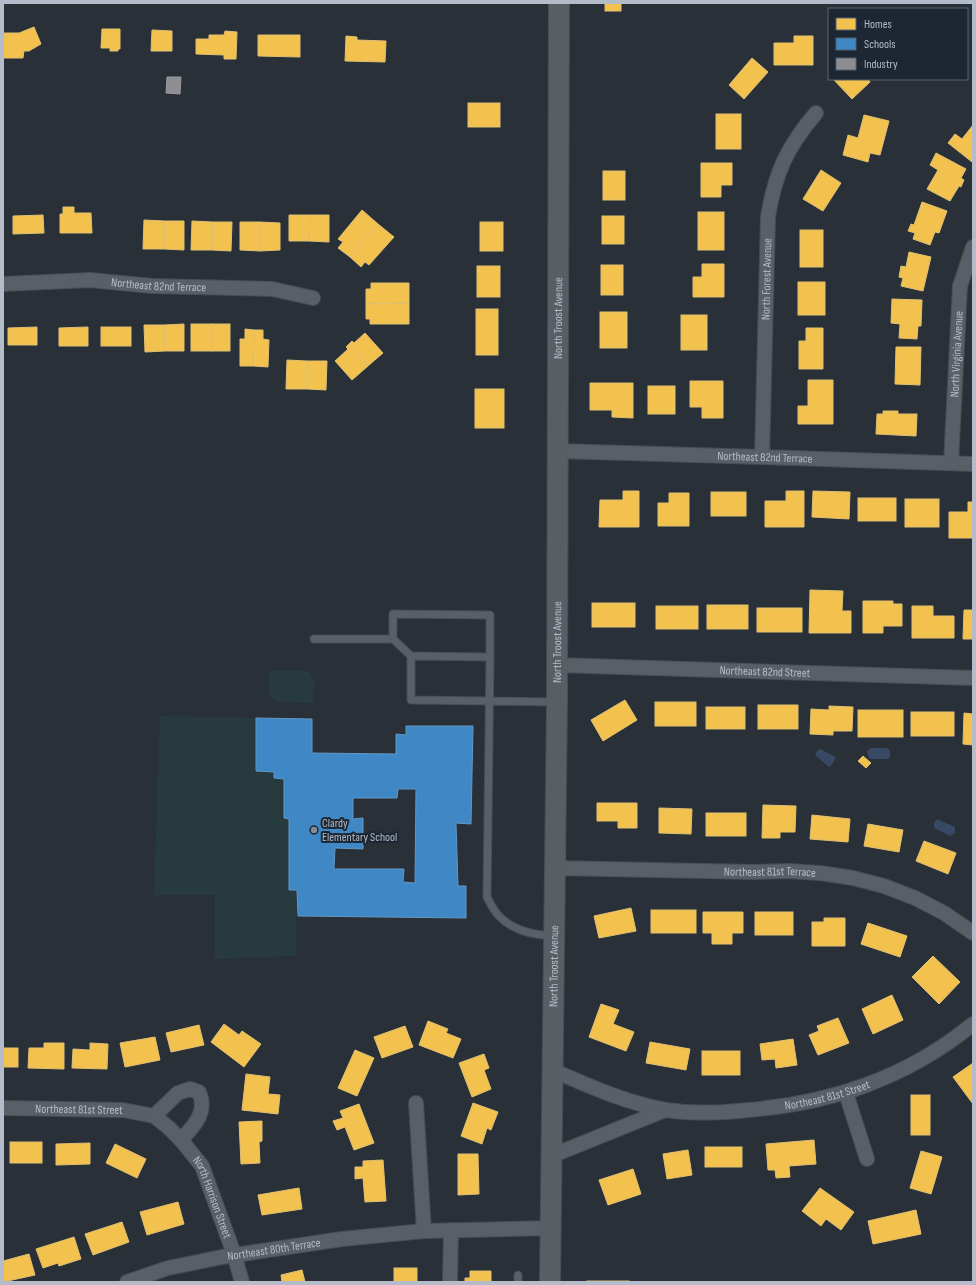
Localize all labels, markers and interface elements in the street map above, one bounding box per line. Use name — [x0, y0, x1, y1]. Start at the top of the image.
legend — [828, 8, 968, 80]
text: Homes — [864, 17, 892, 32]
text: Schools — [864, 37, 896, 52]
text: Industry — [864, 57, 898, 72]
street label: North Forest Avenue — [758, 238, 775, 320]
street label: Northeast 82nd Terrace — [110, 275, 207, 295]
street label: North Troost Avenue — [550, 277, 566, 359]
street label: North Virginia Avenue — [947, 310, 966, 398]
street label: Northeast 82nd Terrace — [717, 448, 813, 466]
street label: North Troost Avenue — [550, 601, 565, 683]
street label: Northeast 82nd Street — [719, 663, 811, 680]
place label: Clardy Elementary School — [322, 816, 397, 845]
marker: Clardy Elementary School — [309, 825, 319, 835]
street label: Northeast 81st Terrace — [724, 863, 817, 880]
street label: North Troost Avenue — [546, 925, 562, 1007]
street label: Northeast 81st Street — [783, 1077, 872, 1113]
street label: Northeast 81st Street — [35, 1101, 123, 1118]
street label: North Harrison Street — [189, 1153, 235, 1241]
street label: Northeast 80th Terrace — [226, 1235, 322, 1264]

